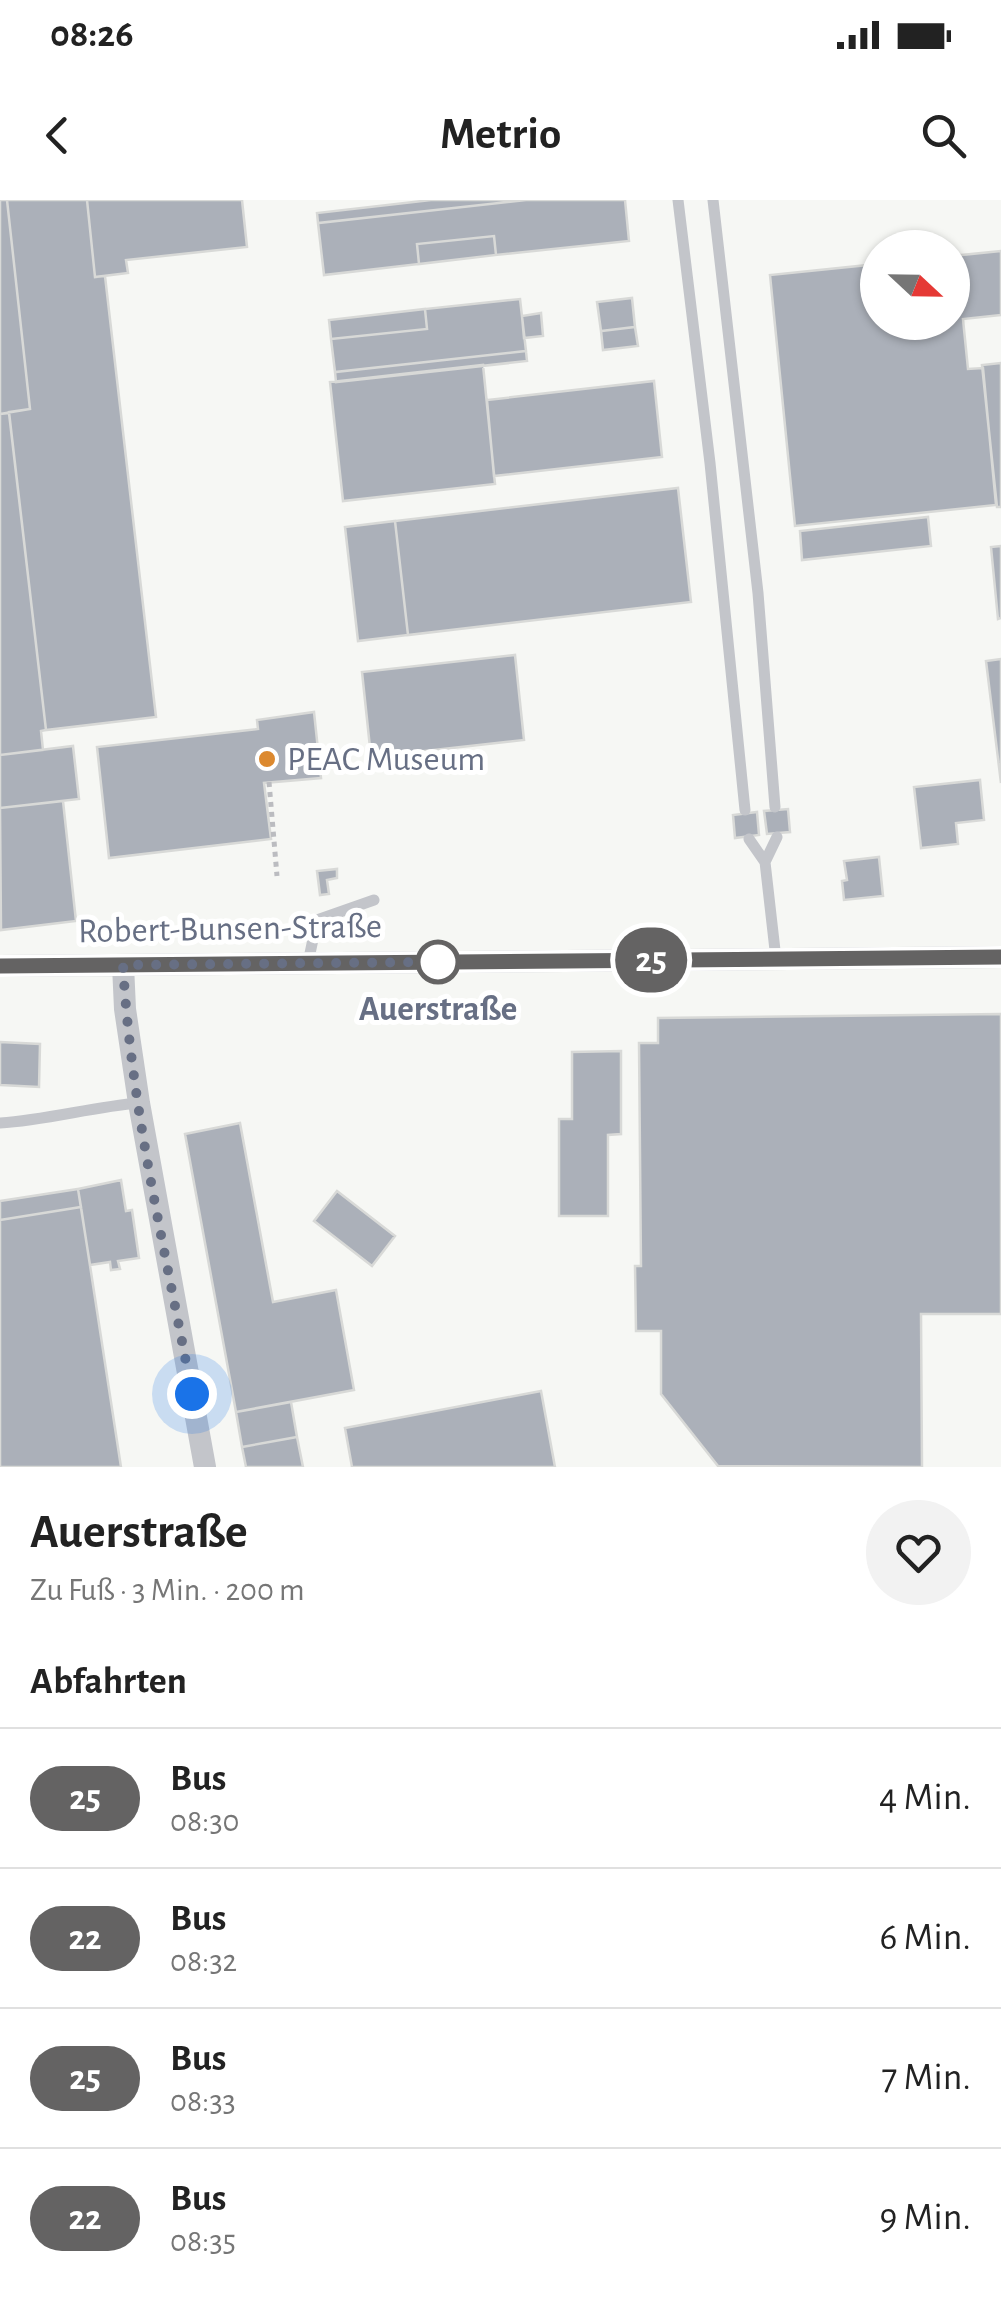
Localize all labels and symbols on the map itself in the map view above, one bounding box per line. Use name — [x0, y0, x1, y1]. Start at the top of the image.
north arrow — [860, 230, 970, 340]
place label: PEAC Museum — [287, 742, 485, 777]
marker: PEAC Museum — [256, 748, 278, 770]
street label: Robert-Bunsen-Straße — [78, 909, 382, 949]
line badge: 25 — [606, 928, 696, 992]
marker: Auerstraße — [417, 941, 459, 983]
place label: Auerstraße — [359, 992, 517, 1027]
your location — [167, 1369, 217, 1419]

